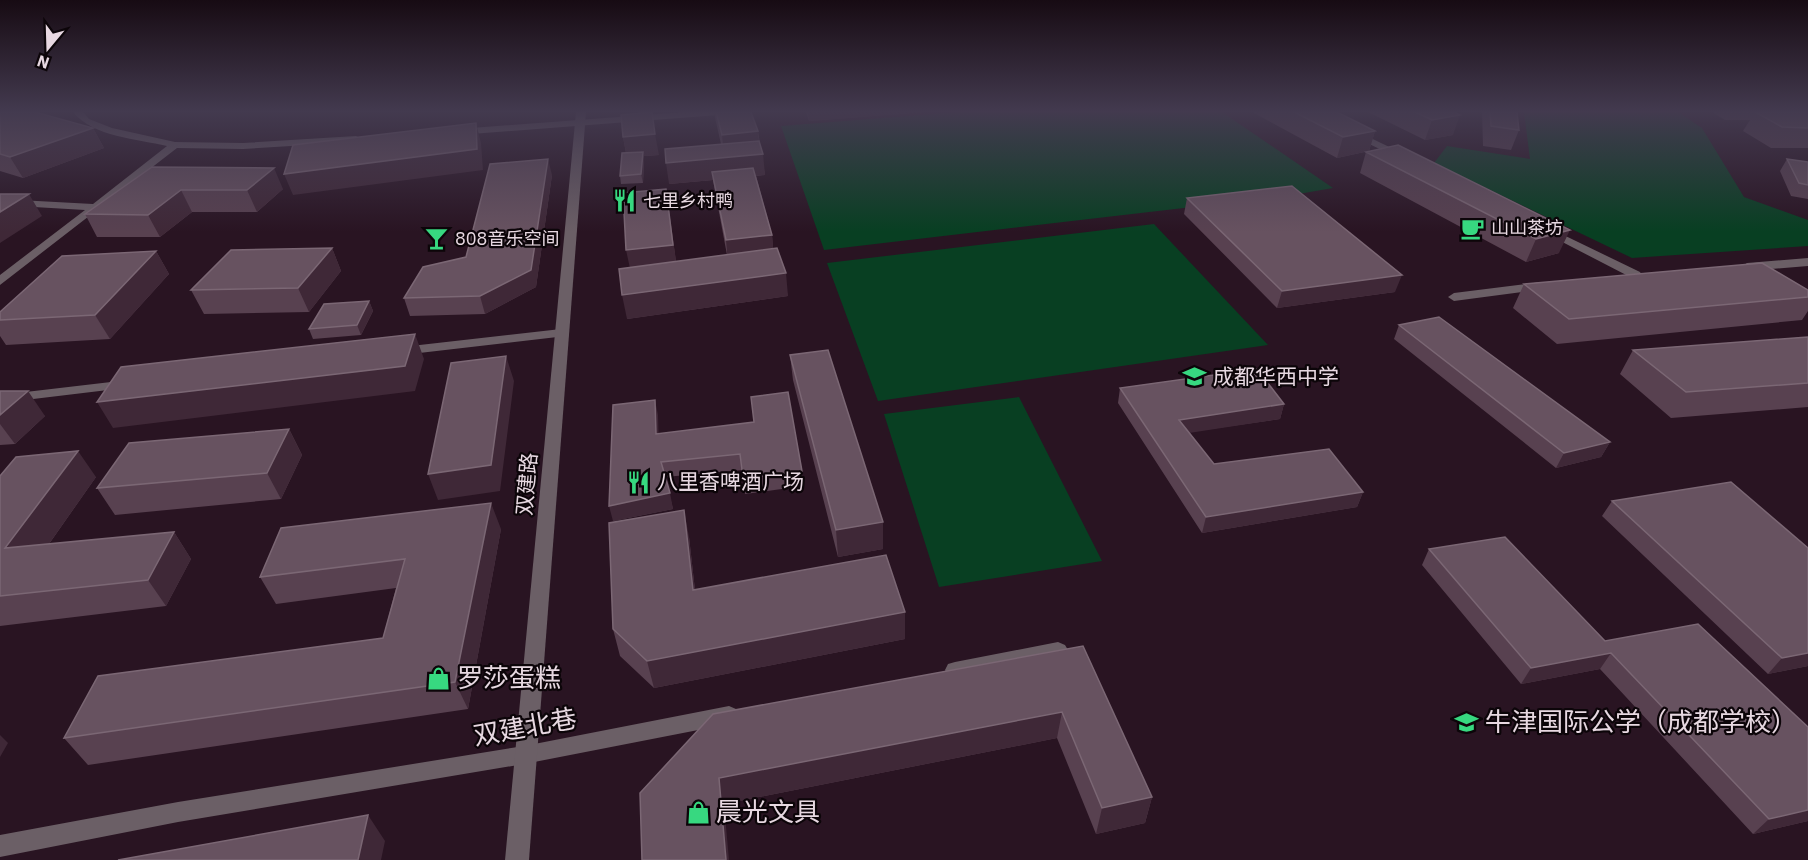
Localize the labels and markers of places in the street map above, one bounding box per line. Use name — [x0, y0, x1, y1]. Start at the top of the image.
restaurant icon: 七里乡村鸭 — [612, 188, 638, 214]
place label: 七里乡村鸭 — [643, 189, 733, 212]
cafe icon: 山山茶坊 — [1460, 215, 1486, 241]
place label: 山山茶坊 — [1491, 216, 1563, 239]
bar icon: 808音乐空间 — [424, 226, 450, 252]
place label: 808音乐空间 — [455, 227, 559, 250]
place label: 成都华西中学 — [1213, 362, 1339, 390]
school or university icon: 成都华西中学 — [1182, 364, 1208, 390]
place label: 八里香啤酒广场 — [657, 467, 804, 495]
restaurant icon: 八里香啤酒广场 — [626, 469, 652, 495]
place label: 罗莎蛋糕 — [457, 660, 561, 694]
shop icon: 罗莎蛋糕 — [426, 665, 452, 691]
place label: 牛津国际公学（成都学校） — [1485, 704, 1797, 738]
school or university icon: 牛津国际公学（成都学校） — [1454, 709, 1480, 735]
place label: 晨光文具 — [716, 794, 820, 828]
shop icon: 晨光文具 — [685, 799, 711, 825]

